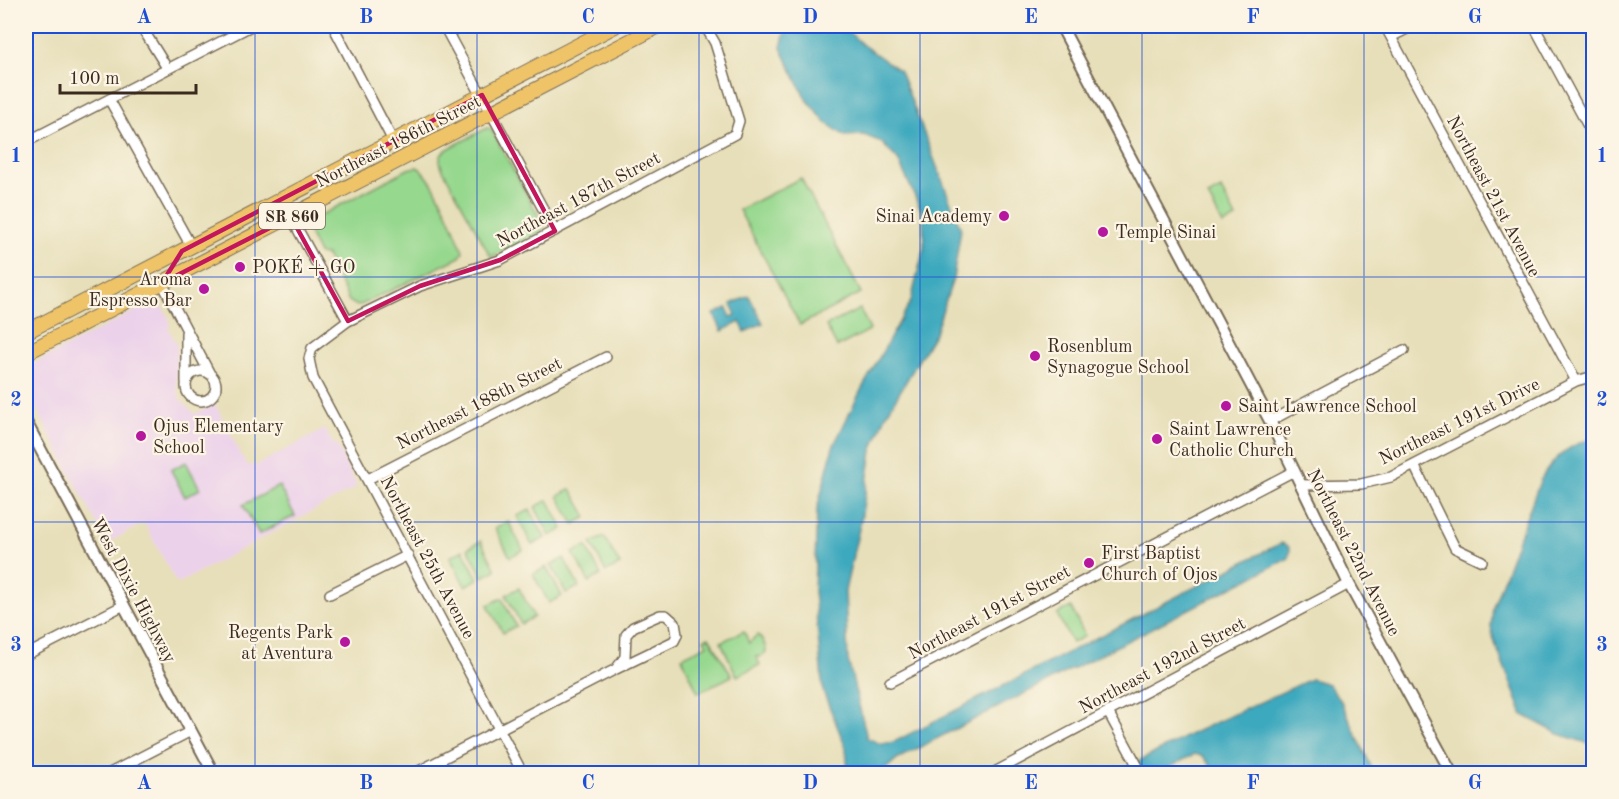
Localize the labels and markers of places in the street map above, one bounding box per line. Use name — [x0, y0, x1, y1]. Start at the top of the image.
place label: Sinai Academy — [875, 208, 992, 226]
marker: Sinai Academy — [997, 209, 1011, 223]
place label: Temple Sinai — [1115, 224, 1216, 242]
marker: Temple Sinai — [1096, 225, 1110, 239]
place label: POKÉ + GO — [252, 255, 355, 277]
marker: POKÉ + GO — [233, 260, 247, 274]
place label: Aroma Espresso Bar — [89, 271, 193, 310]
marker: Aroma Espresso Bar — [197, 282, 211, 296]
place label: Rosenblum Synagogue School — [1047, 338, 1189, 377]
marker: Rosenblum Synagogue School — [1028, 349, 1042, 363]
place label: Saint Lawrence School — [1238, 398, 1417, 416]
marker: Saint Lawrence School — [1219, 399, 1233, 413]
place label: Ojus Elementary School — [153, 418, 284, 457]
place label: Saint Lawrence Catholic Church — [1169, 421, 1294, 460]
marker: Ojus Elementary School — [134, 429, 148, 443]
marker: Saint Lawrence Catholic Church — [1150, 432, 1164, 446]
place label: First Baptist Church of Ojos — [1101, 545, 1218, 584]
marker: First Baptist Church of Ojos — [1082, 556, 1096, 570]
place label: Regents Park at Aventura — [228, 624, 333, 663]
marker: Regents Park at Aventura — [338, 635, 352, 649]

